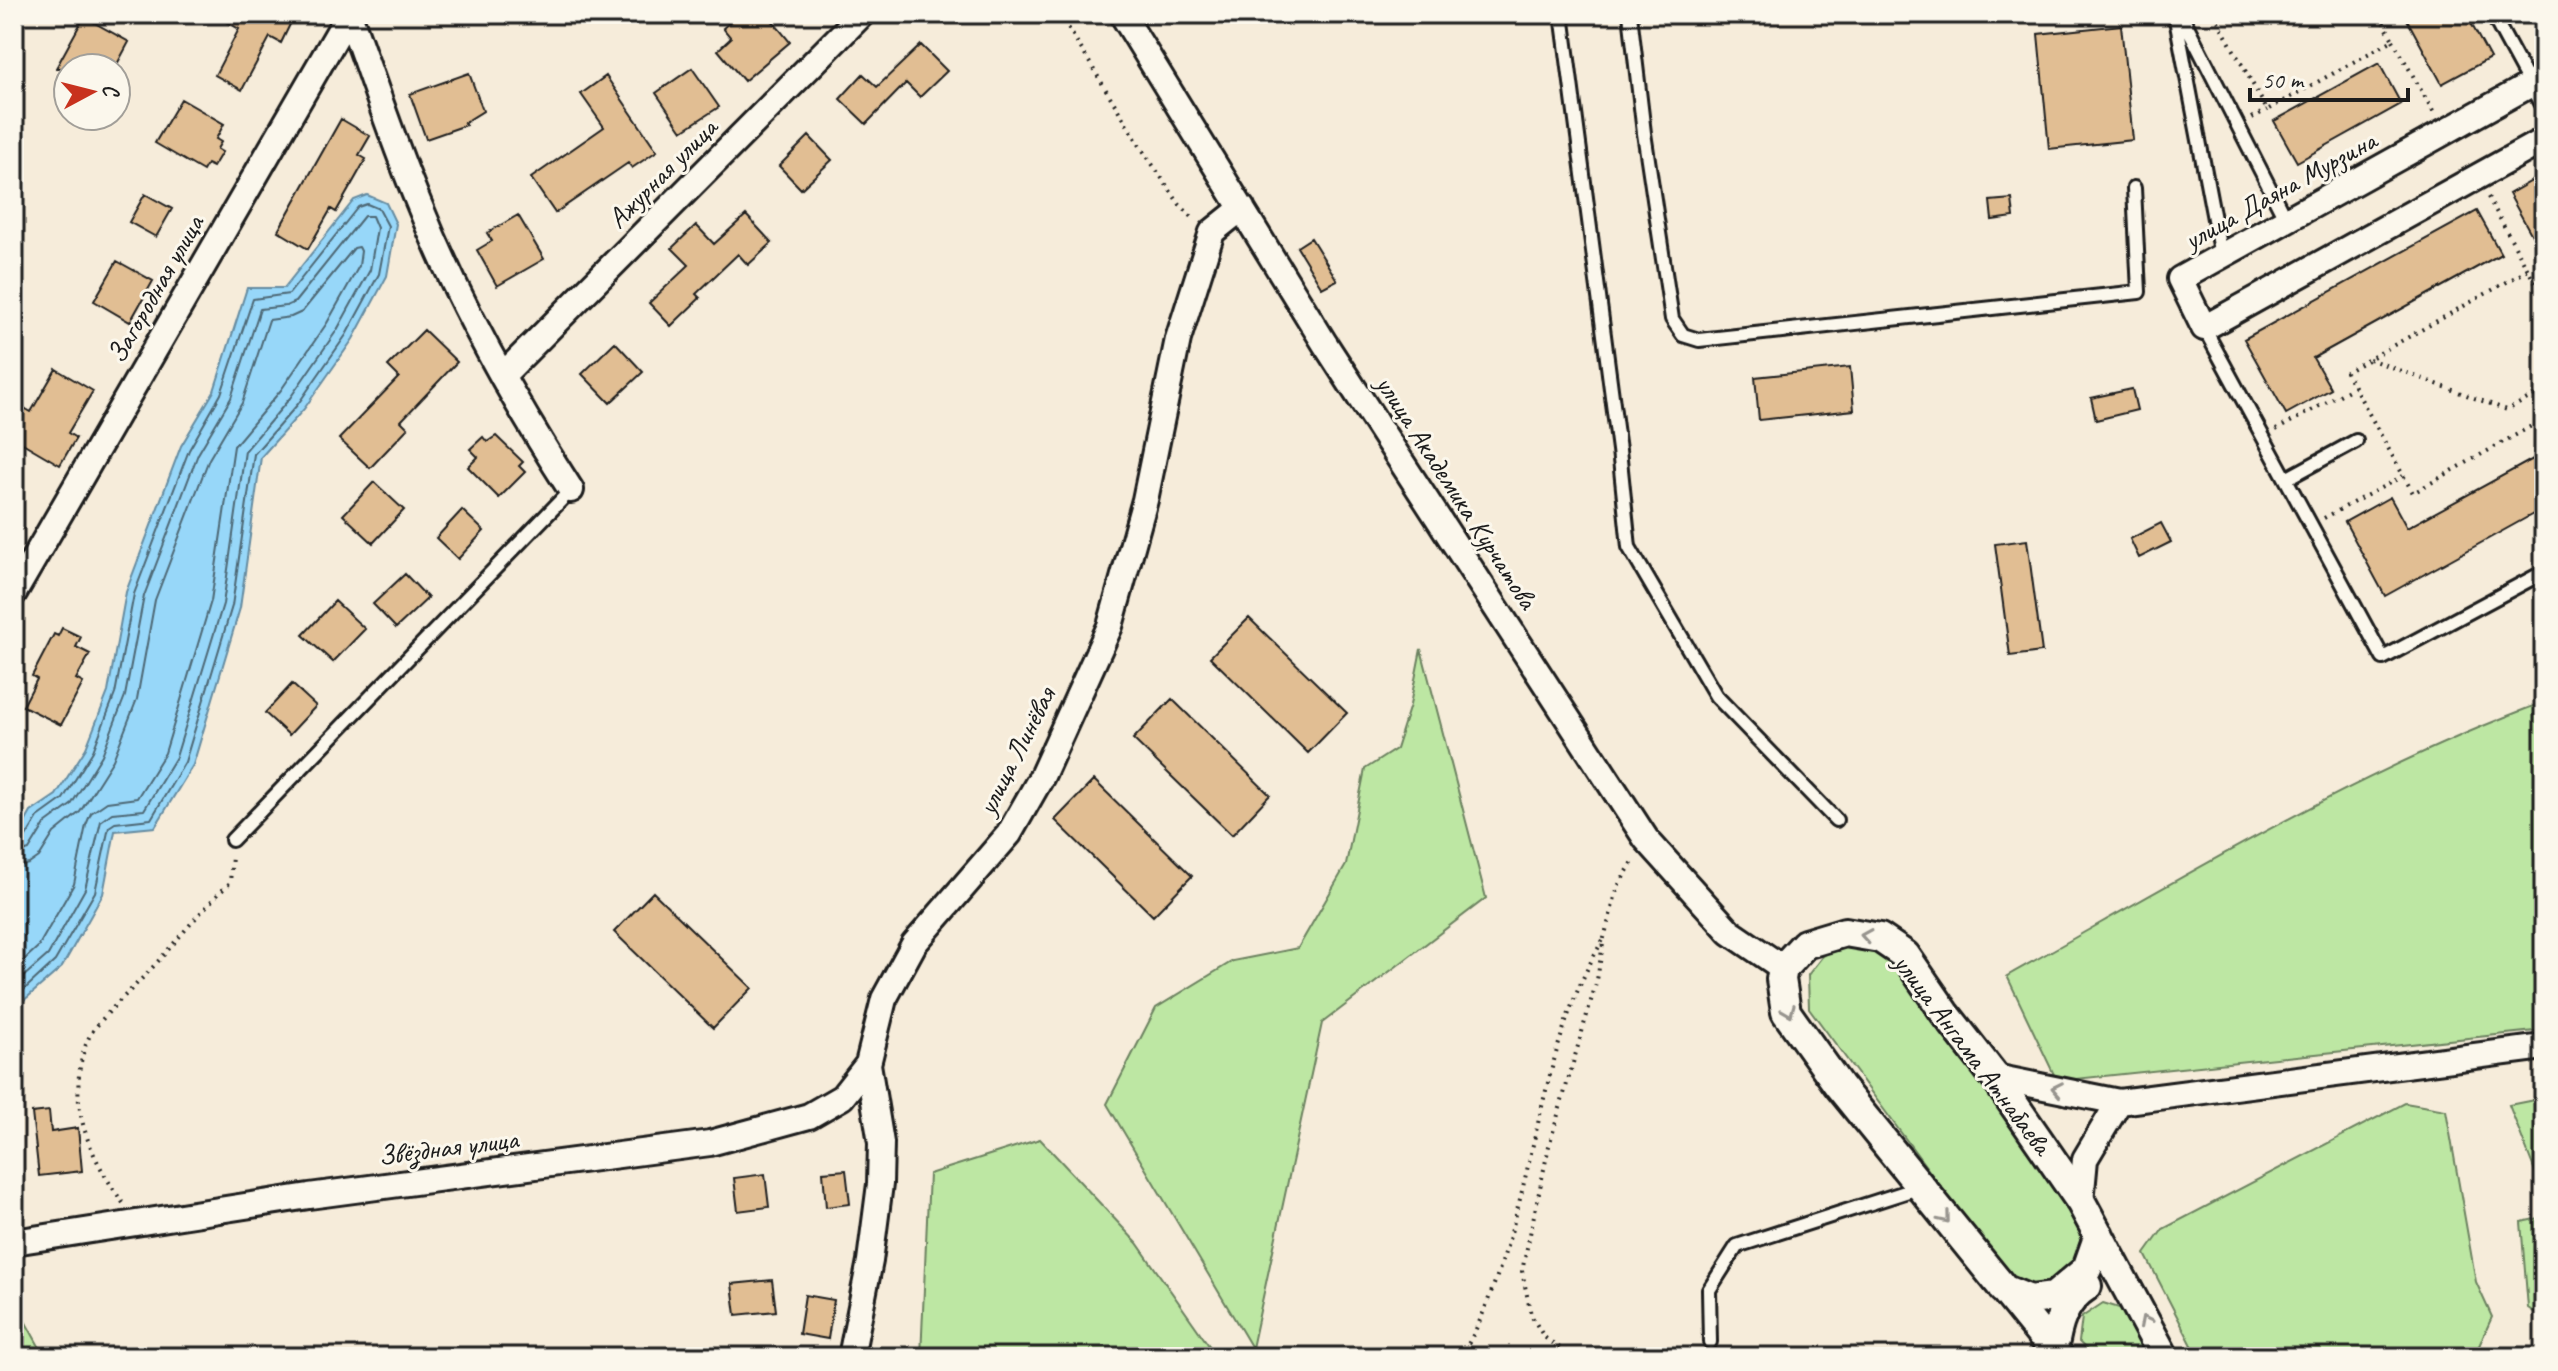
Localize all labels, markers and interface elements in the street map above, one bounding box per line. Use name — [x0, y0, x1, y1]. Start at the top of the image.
north arrow — [52, 52, 132, 132]
scale bar — [2250, 52, 2408, 102]
text: 50 m — [2262, 65, 2305, 95]
text: С — [96, 83, 126, 100]
street label: Ажурная улица — [600, 109, 726, 235]
street label: улица Даяна Мурзина — [2176, 122, 2384, 258]
street label: Загородная улица — [99, 207, 212, 369]
street label: улица Академика Курчатова — [1367, 367, 1547, 617]
street label: улица Линёвая — [968, 680, 1064, 822]
one-way arrow — [1859, 928, 1872, 945]
street label: улица Ангама Атнабаева — [1885, 945, 2061, 1163]
one-way arrow — [1779, 1003, 1796, 1017]
one-way arrow — [2051, 1081, 2064, 1098]
street label: Звёздная улица — [376, 1121, 522, 1174]
one-way arrow — [1935, 1209, 1950, 1223]
one-way arrow — [2140, 1314, 2155, 1329]

